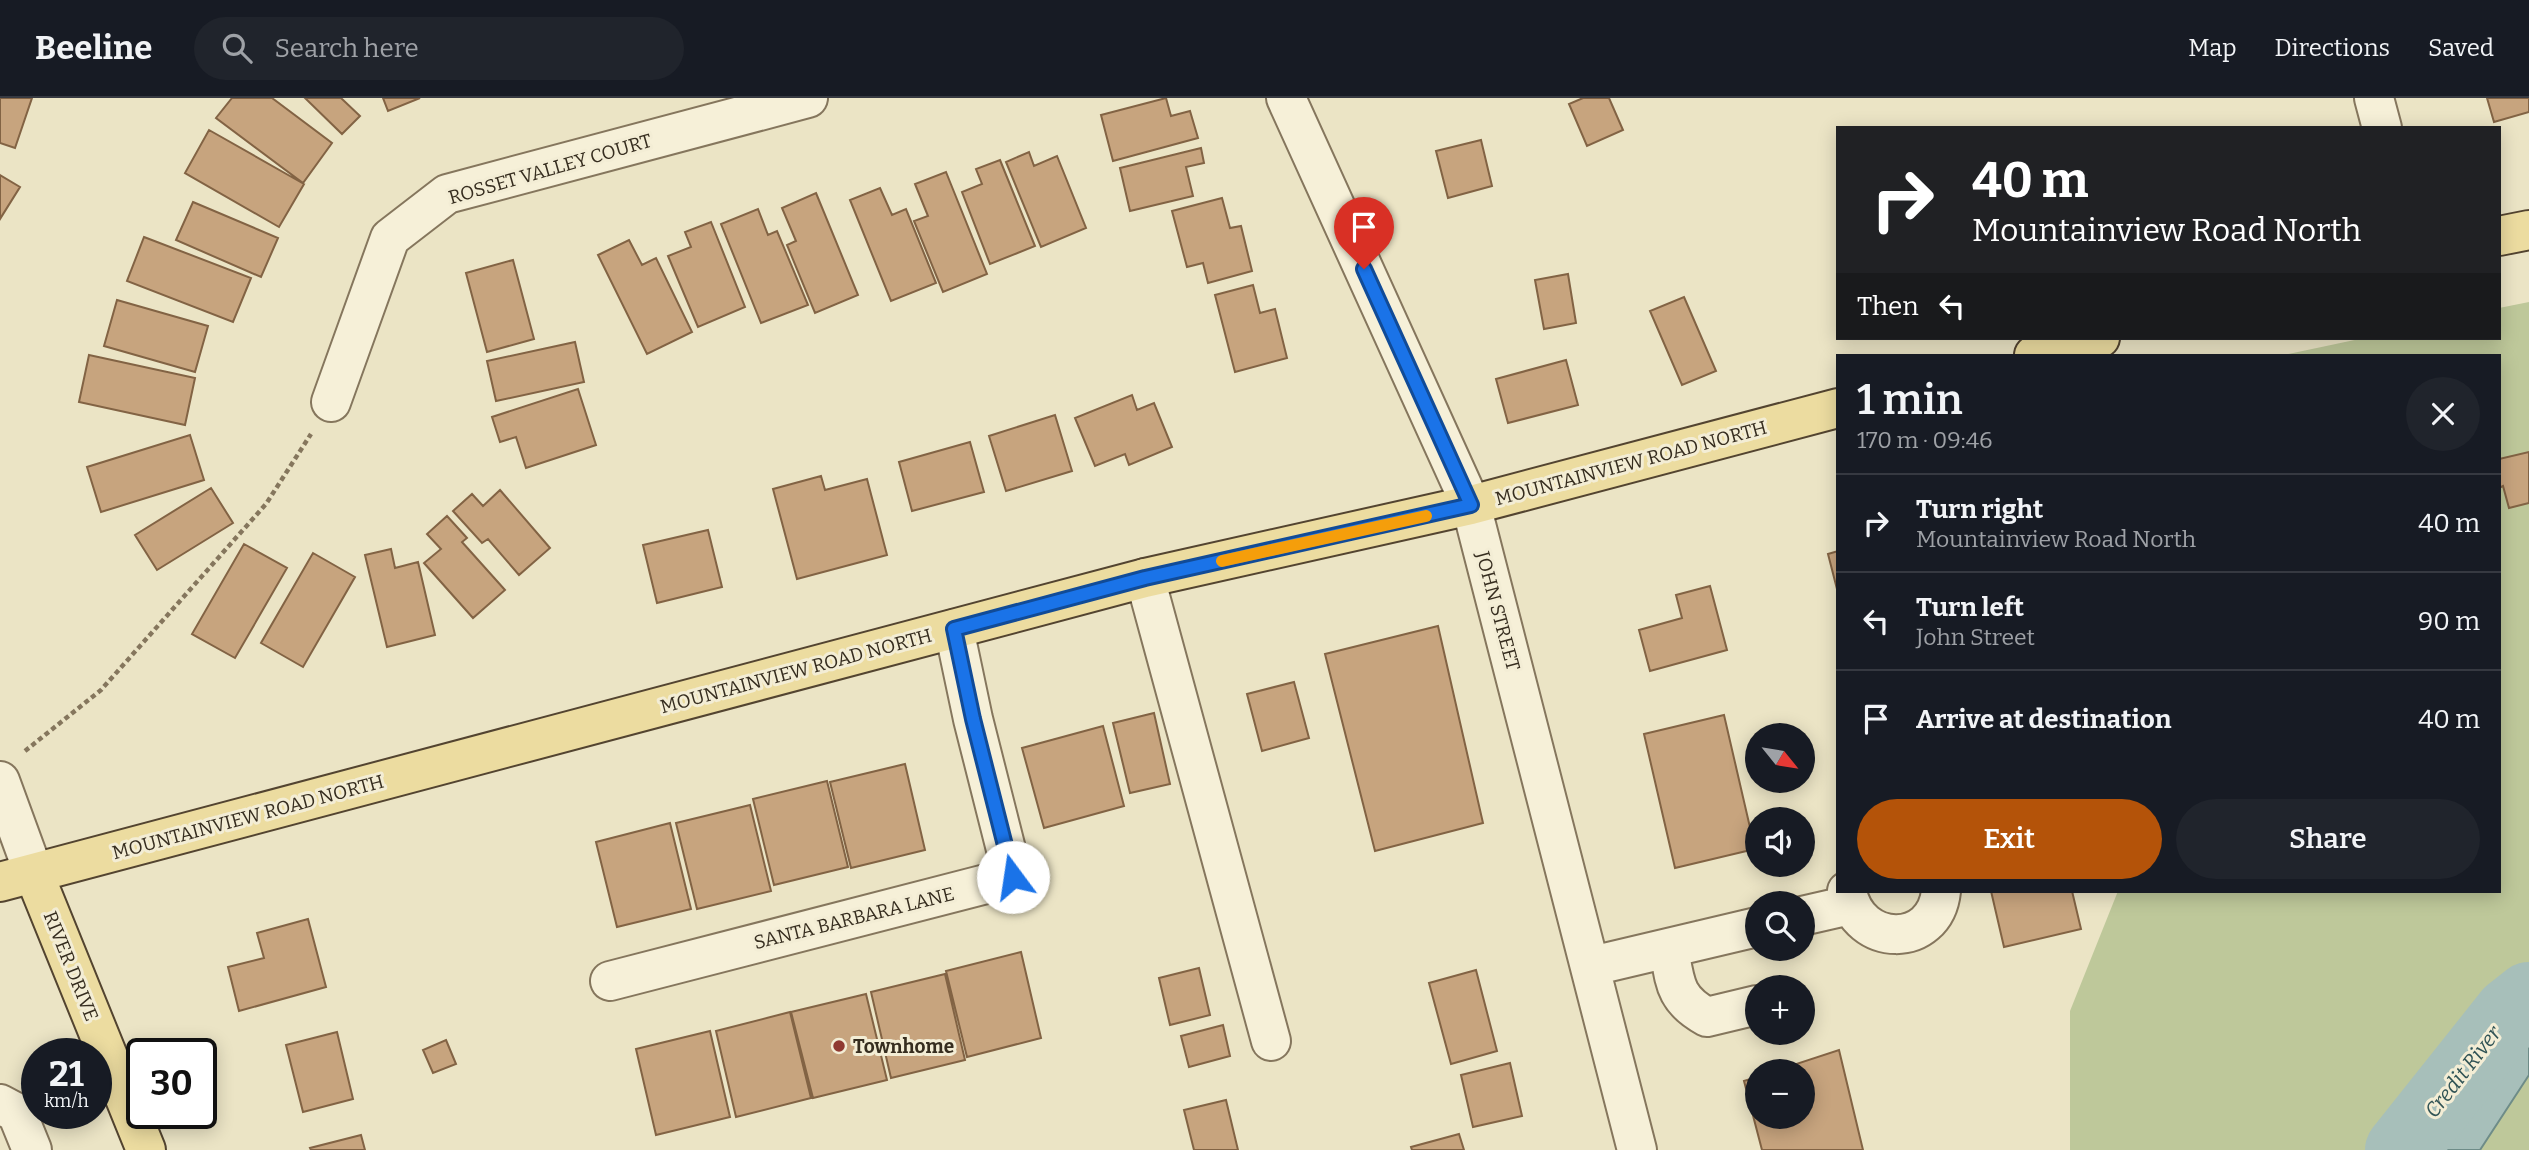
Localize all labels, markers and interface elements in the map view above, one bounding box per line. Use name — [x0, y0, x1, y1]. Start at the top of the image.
search box — [194, 17, 684, 80]
text: Beeline — [35, 28, 152, 68]
icon: search — [218, 29, 256, 67]
text: Search here — [274, 33, 419, 64]
text: Map — [2188, 34, 2237, 62]
text: Directions — [2275, 34, 2390, 62]
text: Saved — [2428, 34, 2494, 62]
street label: ROSSET VALLEY COURT — [446, 129, 654, 209]
text: 40 m — [1972, 151, 2089, 210]
icon: right — [1857, 154, 1948, 245]
pin — [1334, 197, 1394, 269]
icon: arrive — [1345, 208, 1383, 246]
text: Mountainview Road North — [1972, 211, 2361, 249]
icon: left — [1933, 287, 1971, 325]
text: Then — [1857, 291, 1919, 322]
text: 1 min — [1857, 375, 1963, 425]
button: close — [2406, 377, 2480, 451]
street label: MOUNTAINVIEW ROAD NORTH — [1493, 416, 1769, 510]
text: 170 m · 09:46 — [1857, 426, 1993, 454]
text: Turn right — [1916, 494, 2043, 525]
icon: right — [1857, 504, 1895, 542]
text: 40 m — [2418, 508, 2480, 539]
text: Mountainview Road North — [1916, 525, 2196, 553]
street label: JOHN STREET — [1471, 548, 1525, 673]
text: Turn left — [1916, 592, 2024, 623]
icon: left — [1857, 602, 1895, 640]
text: 90 m — [2418, 606, 2480, 637]
text: John Street — [1916, 623, 2035, 651]
street label: MOUNTAINVIEW ROAD NORTH — [658, 624, 934, 718]
icon: arrive — [1857, 700, 1895, 738]
text: Arrive at destination — [1916, 704, 2171, 735]
text: 40 m — [2418, 704, 2480, 735]
north arrow — [1745, 723, 1815, 793]
map controls — [1745, 723, 1815, 1129]
street label: MOUNTAINVIEW ROAD NORTH — [110, 770, 386, 864]
button: Exit — [1857, 799, 2162, 879]
button: Share — [2176, 799, 2480, 879]
button: sound — [1745, 807, 1815, 877]
position arrow — [976, 840, 1050, 914]
street label: SANTA BARBARA LANE — [751, 882, 957, 954]
button: search — [1745, 891, 1815, 961]
street label: RIVER DRIVE — [39, 908, 103, 1024]
button: + — [1745, 975, 1815, 1045]
water label: Credit River — [2419, 1020, 2508, 1123]
place label: Townhome — [853, 1035, 954, 1058]
speed limit sign: 30 — [126, 1038, 217, 1129]
marker: Townhome — [831, 1038, 847, 1054]
text: 21 — [49, 1053, 84, 1095]
button: − — [1745, 1059, 1815, 1129]
text: km/h — [44, 1090, 89, 1112]

